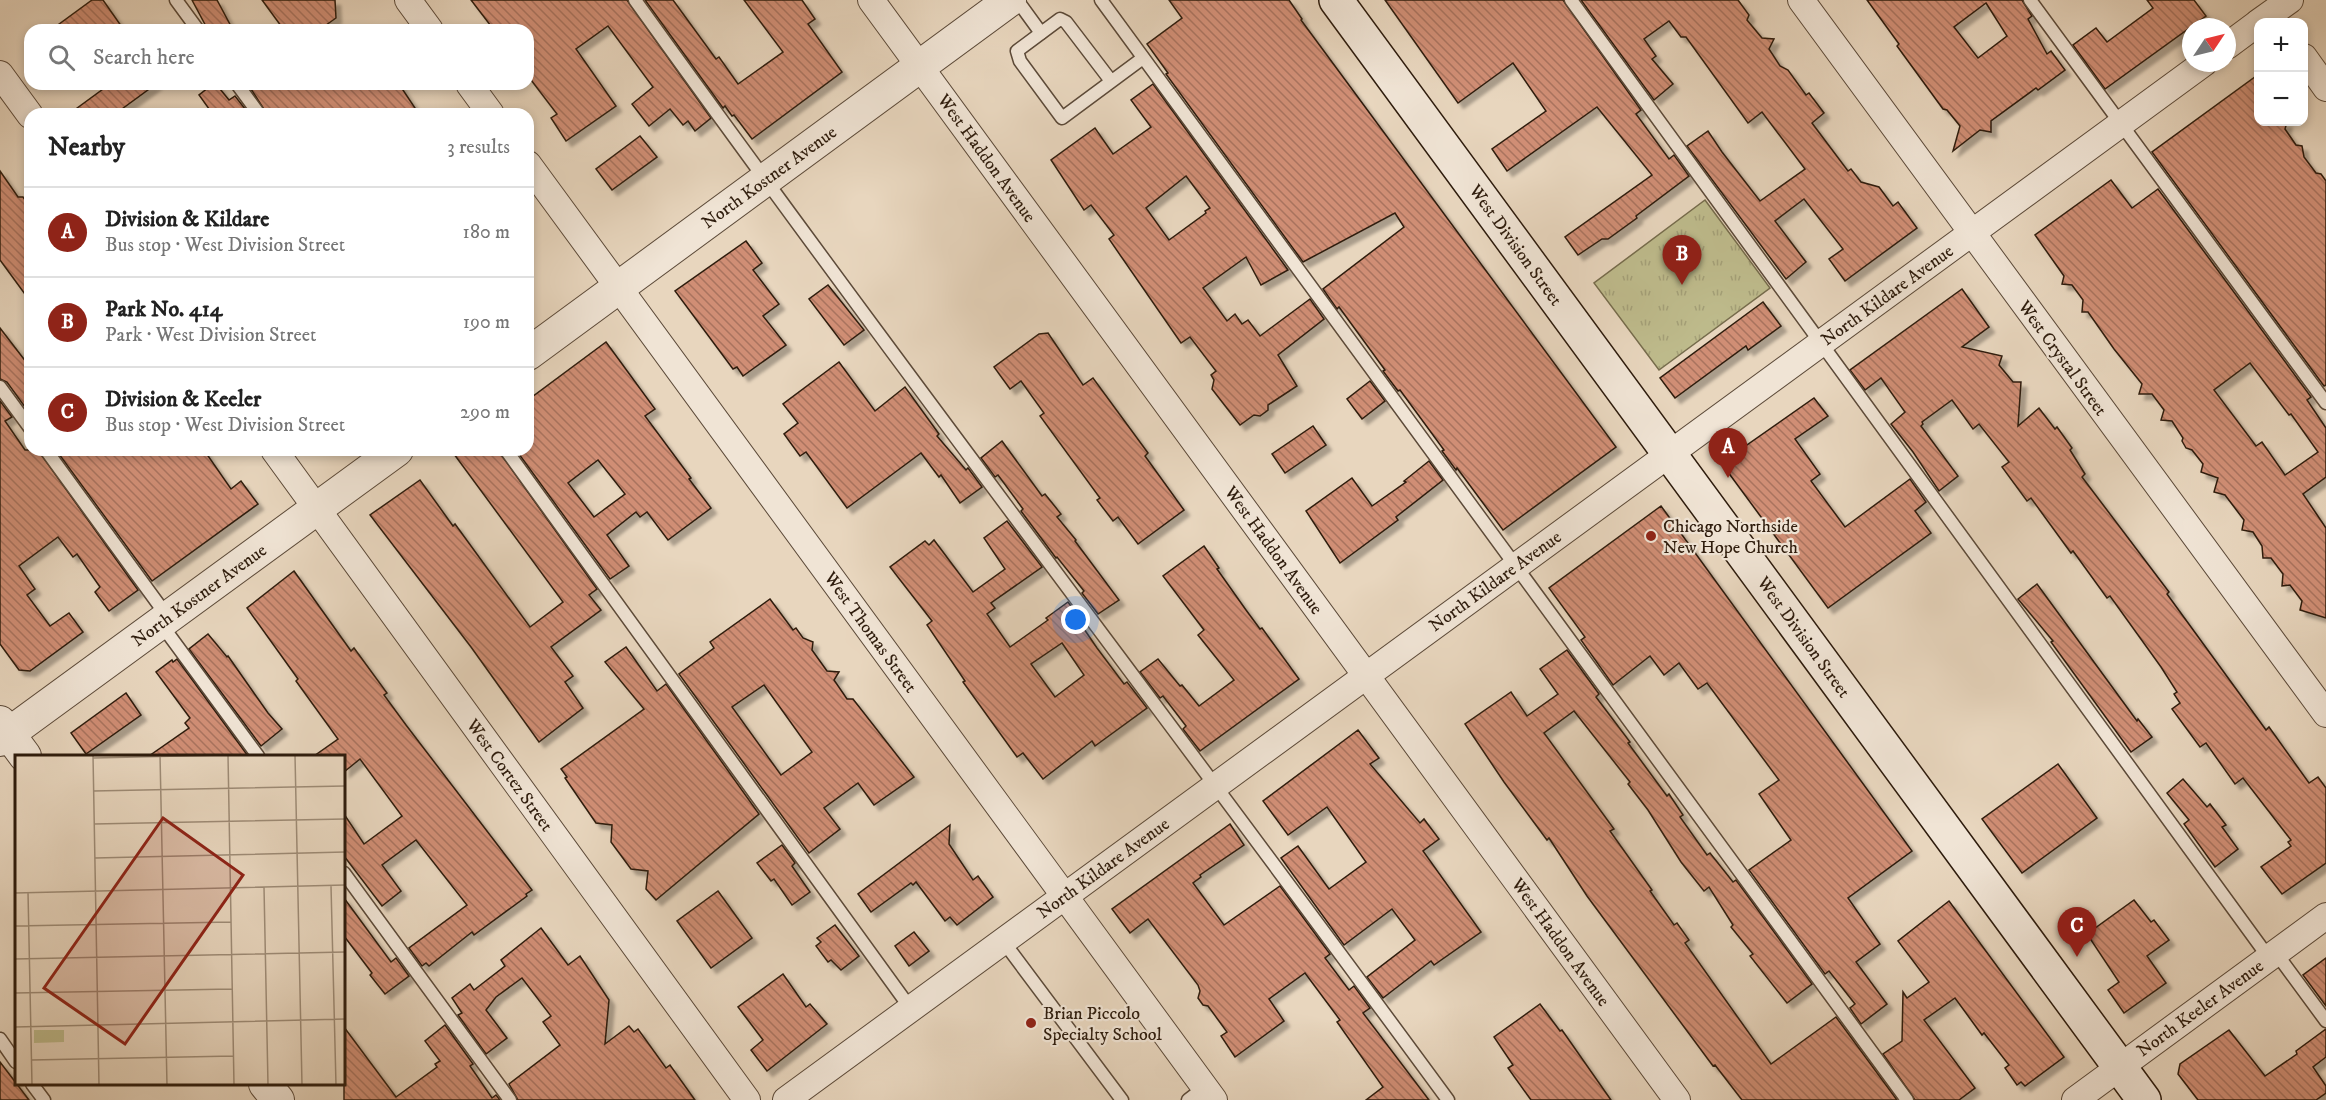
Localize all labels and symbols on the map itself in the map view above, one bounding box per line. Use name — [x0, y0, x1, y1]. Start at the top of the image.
north arrow — [2182, 18, 2236, 72]
street label: West Haddon Avenue — [932, 89, 1040, 227]
street label: North Kostner Avenue — [698, 122, 841, 234]
street label: West Division Street — [1463, 180, 1567, 311]
pin: B — [1662, 236, 1702, 285]
street label: North Kildare Avenue — [1817, 240, 1958, 351]
street label: West Crystal Street — [2012, 296, 2112, 421]
pin: A — [1708, 428, 1748, 478]
street label: West Haddon Avenue — [1219, 481, 1327, 619]
place label: Chicago Northside New Hope Church — [1663, 516, 1799, 559]
street label: North Kildare Avenue — [1425, 526, 1566, 637]
marker: Chicago Northside New Hope Church — [1644, 529, 1658, 543]
street label: North Kostner Avenue — [128, 540, 271, 652]
street label: West Thomas Street — [818, 567, 922, 698]
street label: West Division Street — [1751, 572, 1855, 703]
your location — [1061, 605, 1090, 634]
street label: West Cortez Street — [460, 714, 557, 836]
inset map — [15, 755, 345, 1085]
street label: North Kildare Avenue — [1033, 813, 1174, 924]
street label: West Haddon Avenue — [1506, 873, 1614, 1011]
pin: C — [2058, 908, 2096, 957]
street label: North Keeler Avenue — [2133, 955, 2268, 1062]
place label: Brian Piccolo Specialty School — [1043, 1003, 1162, 1046]
marker: Brian Piccolo Specialty School — [1024, 1016, 1038, 1030]

